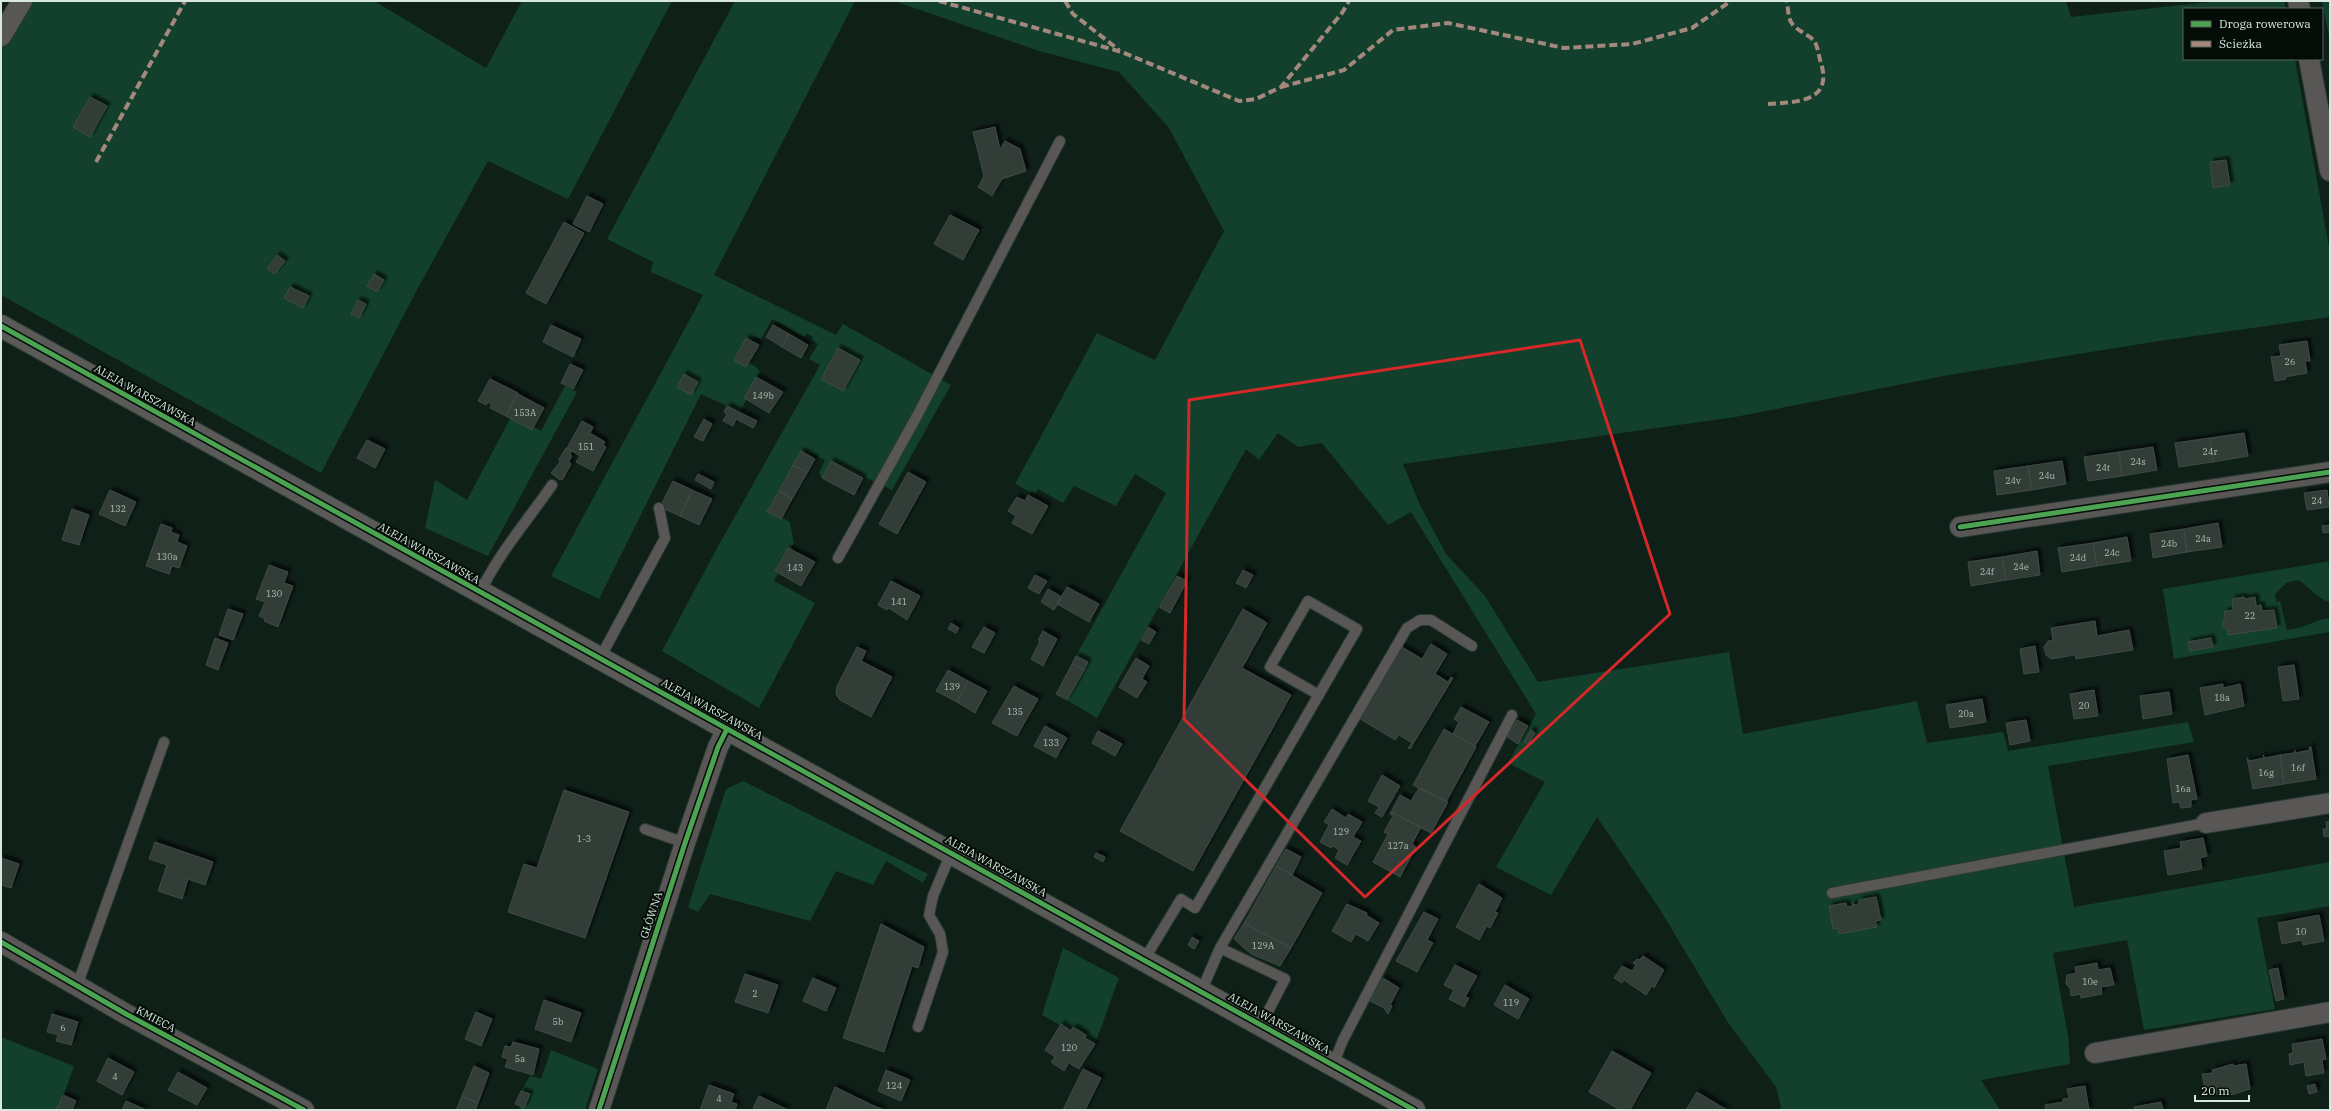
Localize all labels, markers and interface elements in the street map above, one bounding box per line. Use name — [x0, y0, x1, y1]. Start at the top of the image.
legend — [2183, 8, 2323, 60]
text: Droga rowerowa — [2219, 16, 2311, 31]
text: Ścieżka — [2219, 36, 2263, 51]
house number: 26 — [2285, 356, 2295, 367]
street label: ALEJA WARSZAWSKA — [92, 361, 199, 429]
house number: 149b — [752, 390, 774, 401]
house number: 153A — [514, 407, 537, 418]
house number: 151 — [578, 441, 594, 452]
house number: 24r — [2203, 446, 2217, 457]
house number: 24s — [2130, 456, 2146, 467]
house number: 24t — [2096, 462, 2110, 473]
house number: 24u — [2039, 470, 2056, 481]
house number: 24v — [2005, 475, 2021, 486]
house number: 24 — [2312, 495, 2322, 506]
house number: 132 — [110, 503, 126, 514]
street label: ALEJA WARSZAWSKA — [376, 519, 483, 587]
house number: 24a — [2195, 533, 2211, 544]
house number: 24b — [2161, 538, 2177, 549]
house number: 24c — [2104, 547, 2120, 558]
house number: 130a — [156, 551, 178, 562]
house number: 24d — [2070, 552, 2087, 563]
house number: 24e — [2013, 561, 2029, 572]
house number: 143 — [787, 562, 803, 573]
house number: 24f — [1980, 566, 1995, 577]
house number: 130 — [266, 588, 282, 599]
house number: 141 — [891, 596, 907, 607]
house number: 22 — [2245, 610, 2255, 621]
street label: ALEJA WARSZAWSKA — [659, 675, 766, 743]
house number: 139 — [944, 681, 960, 692]
house number: 18a — [2214, 692, 2230, 703]
house number: 20 — [2079, 700, 2089, 711]
house number: 135 — [1007, 706, 1023, 717]
house number: 20a — [1958, 708, 1974, 719]
house number: 133 — [1043, 737, 1059, 748]
house number: 16f — [2291, 762, 2306, 773]
house number: 16g — [2258, 767, 2274, 778]
house number: 16a — [2175, 783, 2191, 794]
house number: 129 — [1333, 826, 1349, 837]
street label: ALEJA WARSZAWSKA — [943, 832, 1050, 900]
house number: 1-3 — [577, 833, 591, 844]
house number: 127a — [1387, 840, 1409, 851]
street label: GŁÓWNA — [637, 889, 665, 940]
house number: 10 — [2296, 926, 2306, 937]
house number: 129A — [1252, 940, 1275, 951]
house number: 10e — [2082, 976, 2098, 987]
house number: 2 — [752, 988, 758, 999]
street label: ALEJA WARSZAWSKA — [1226, 989, 1333, 1057]
house number: 119 — [1503, 997, 1519, 1008]
street label: KMIECA — [134, 1003, 179, 1035]
house number: 5b — [553, 1016, 563, 1027]
house number: 6 — [60, 1022, 66, 1033]
house number: 120 — [1061, 1042, 1077, 1053]
house number: 5a — [515, 1053, 525, 1064]
house number: 4 — [112, 1071, 118, 1082]
scale bar — [2195, 1077, 2249, 1103]
house number: 124 — [886, 1080, 902, 1091]
text: 20 m — [2201, 1083, 2230, 1098]
house number: 4 — [716, 1093, 722, 1104]

